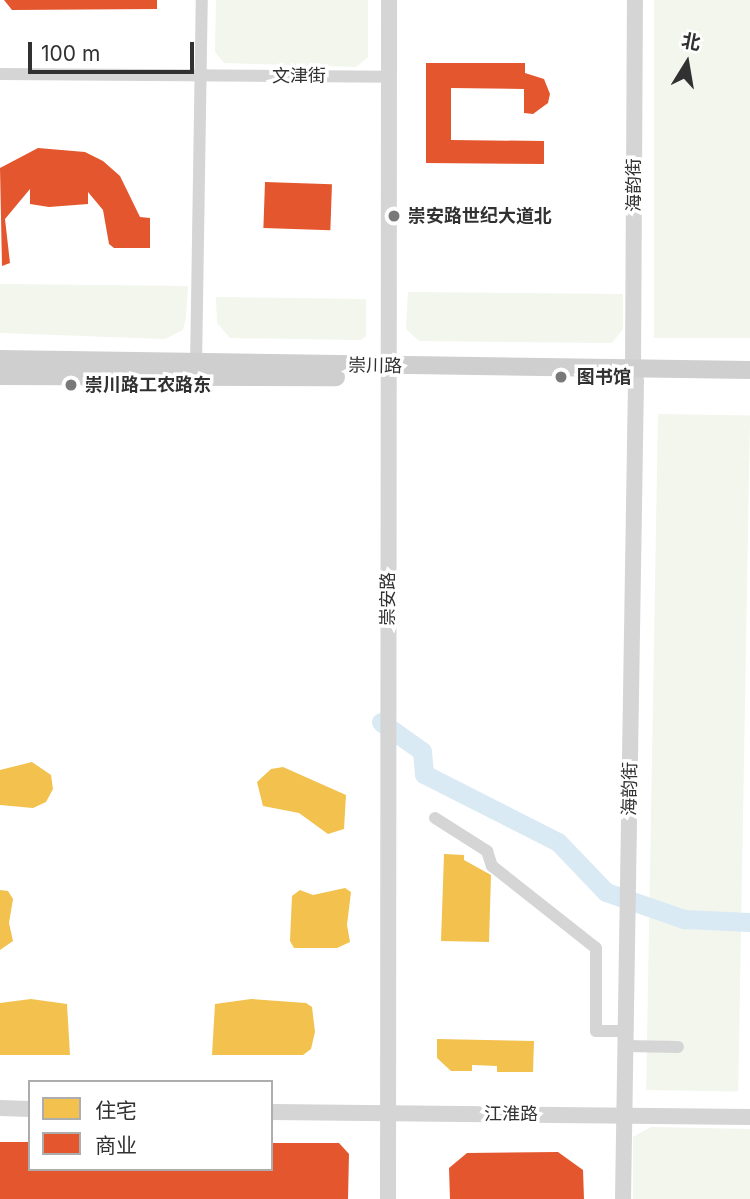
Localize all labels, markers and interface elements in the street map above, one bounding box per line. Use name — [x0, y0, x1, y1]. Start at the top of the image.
scale bar — [32, 28, 198, 72]
north arrow — [652, 28, 722, 98]
text: 北 — [680, 29, 703, 55]
text: 100 m — [41, 41, 100, 66]
street label: 文津街 — [272, 65, 326, 87]
street label: 海韵街 — [623, 158, 645, 212]
place label: 崇安路世纪大道北 — [408, 205, 552, 227]
marker: 崇安路世纪大道北 — [386, 208, 402, 224]
street label: 崇川路 — [348, 355, 402, 377]
place label: 图书馆 — [577, 366, 631, 388]
marker: 图书馆 — [551, 367, 571, 387]
place label: 崇川路工农路东 — [85, 374, 211, 396]
marker: 崇川路工农路东 — [63, 377, 79, 393]
street label: 崇安路 — [377, 572, 399, 626]
street label: 海韵街 — [619, 762, 641, 816]
legend — [28, 1080, 273, 1171]
text: 住宅 — [95, 1098, 137, 1123]
street label: 江淮路 — [484, 1103, 538, 1125]
text: 商业 — [95, 1133, 137, 1158]

